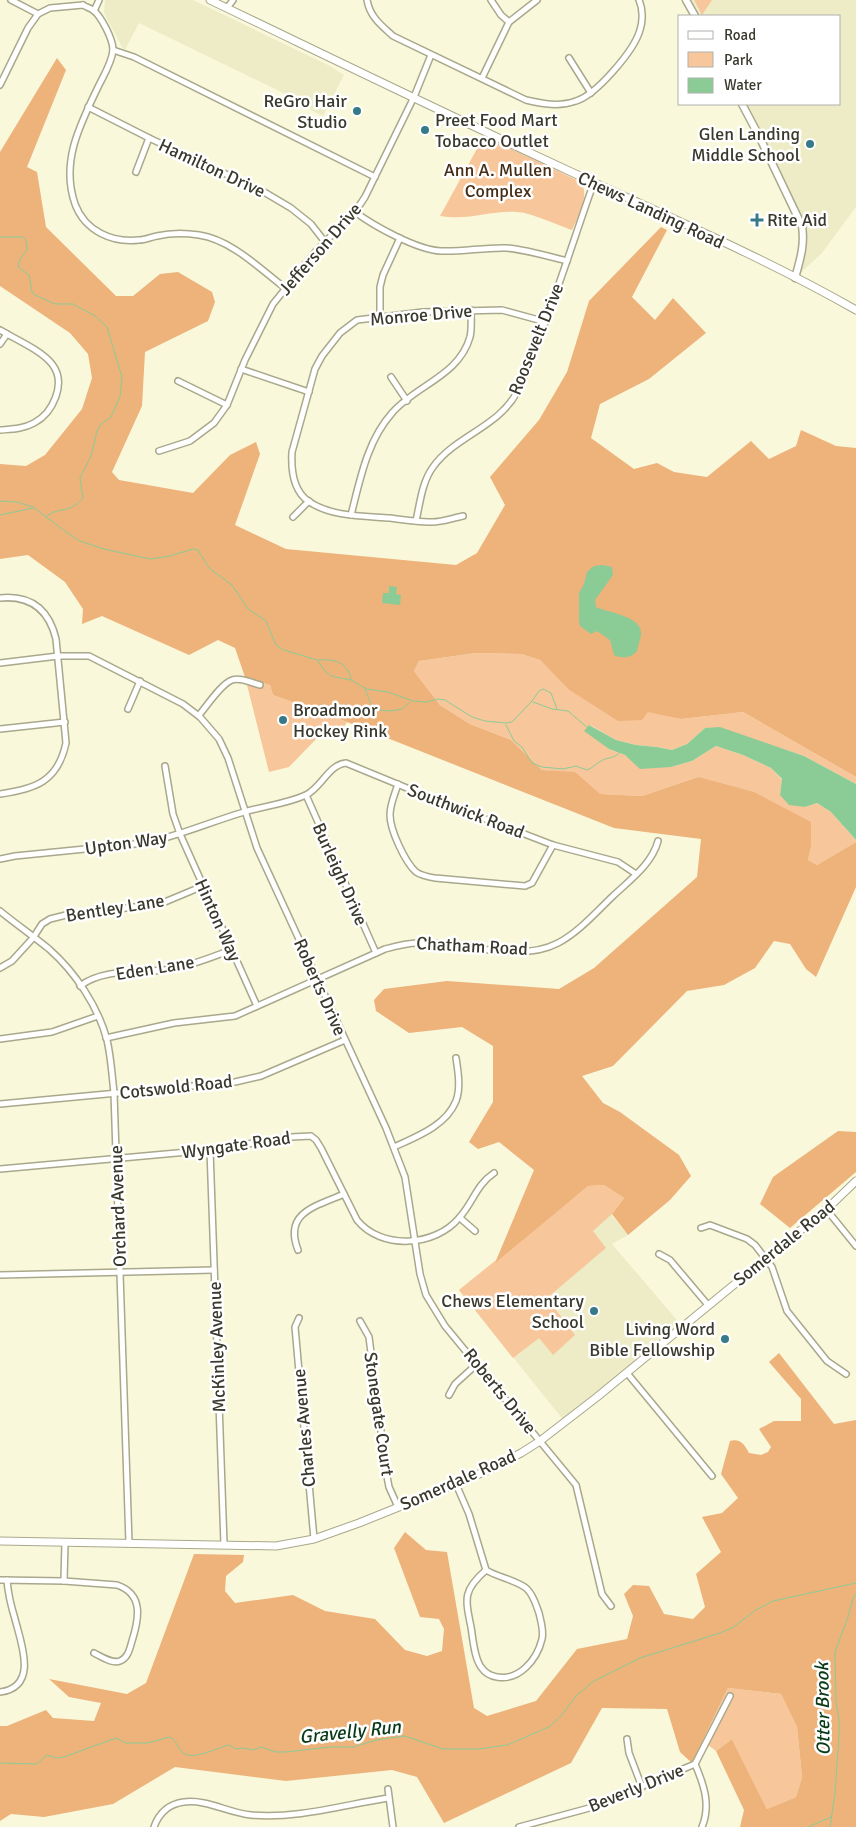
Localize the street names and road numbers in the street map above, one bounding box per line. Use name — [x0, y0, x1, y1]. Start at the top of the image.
street label: Hamilton Drive — [155, 134, 269, 202]
street label: Chews Landing Road — [574, 167, 728, 253]
street label: Jefferson Drive — [274, 198, 366, 300]
street label: Roosevelt Drive — [504, 280, 568, 398]
street label: Monroe Drive — [369, 300, 473, 330]
street label: Southwick Road — [405, 779, 527, 843]
street label: Burleigh Drive — [308, 819, 372, 929]
street label: Upton Way — [83, 826, 169, 860]
street label: Hinton Way — [190, 875, 246, 965]
street label: Bentley Lane — [64, 889, 166, 927]
street label: Chatham Road — [416, 932, 528, 960]
street label: Roberts Drive — [289, 935, 351, 1039]
street label: Eden Lane — [114, 951, 196, 985]
street label: Cotswold Road — [118, 1070, 234, 1104]
street label: Wyngate Road — [180, 1126, 292, 1164]
street label: Orchard Avenue — [105, 1145, 131, 1267]
street label: Somerdale Road — [729, 1195, 839, 1291]
street label: McKinley Avenue — [204, 1281, 230, 1413]
street label: Roberts Drive — [459, 1344, 541, 1438]
street label: Stonegate Court — [359, 1351, 399, 1477]
street label: Charles Avenue — [288, 1368, 320, 1488]
street label: Somerdale Road — [397, 1445, 519, 1515]
street label: Beverly Drive — [585, 1759, 687, 1817]

